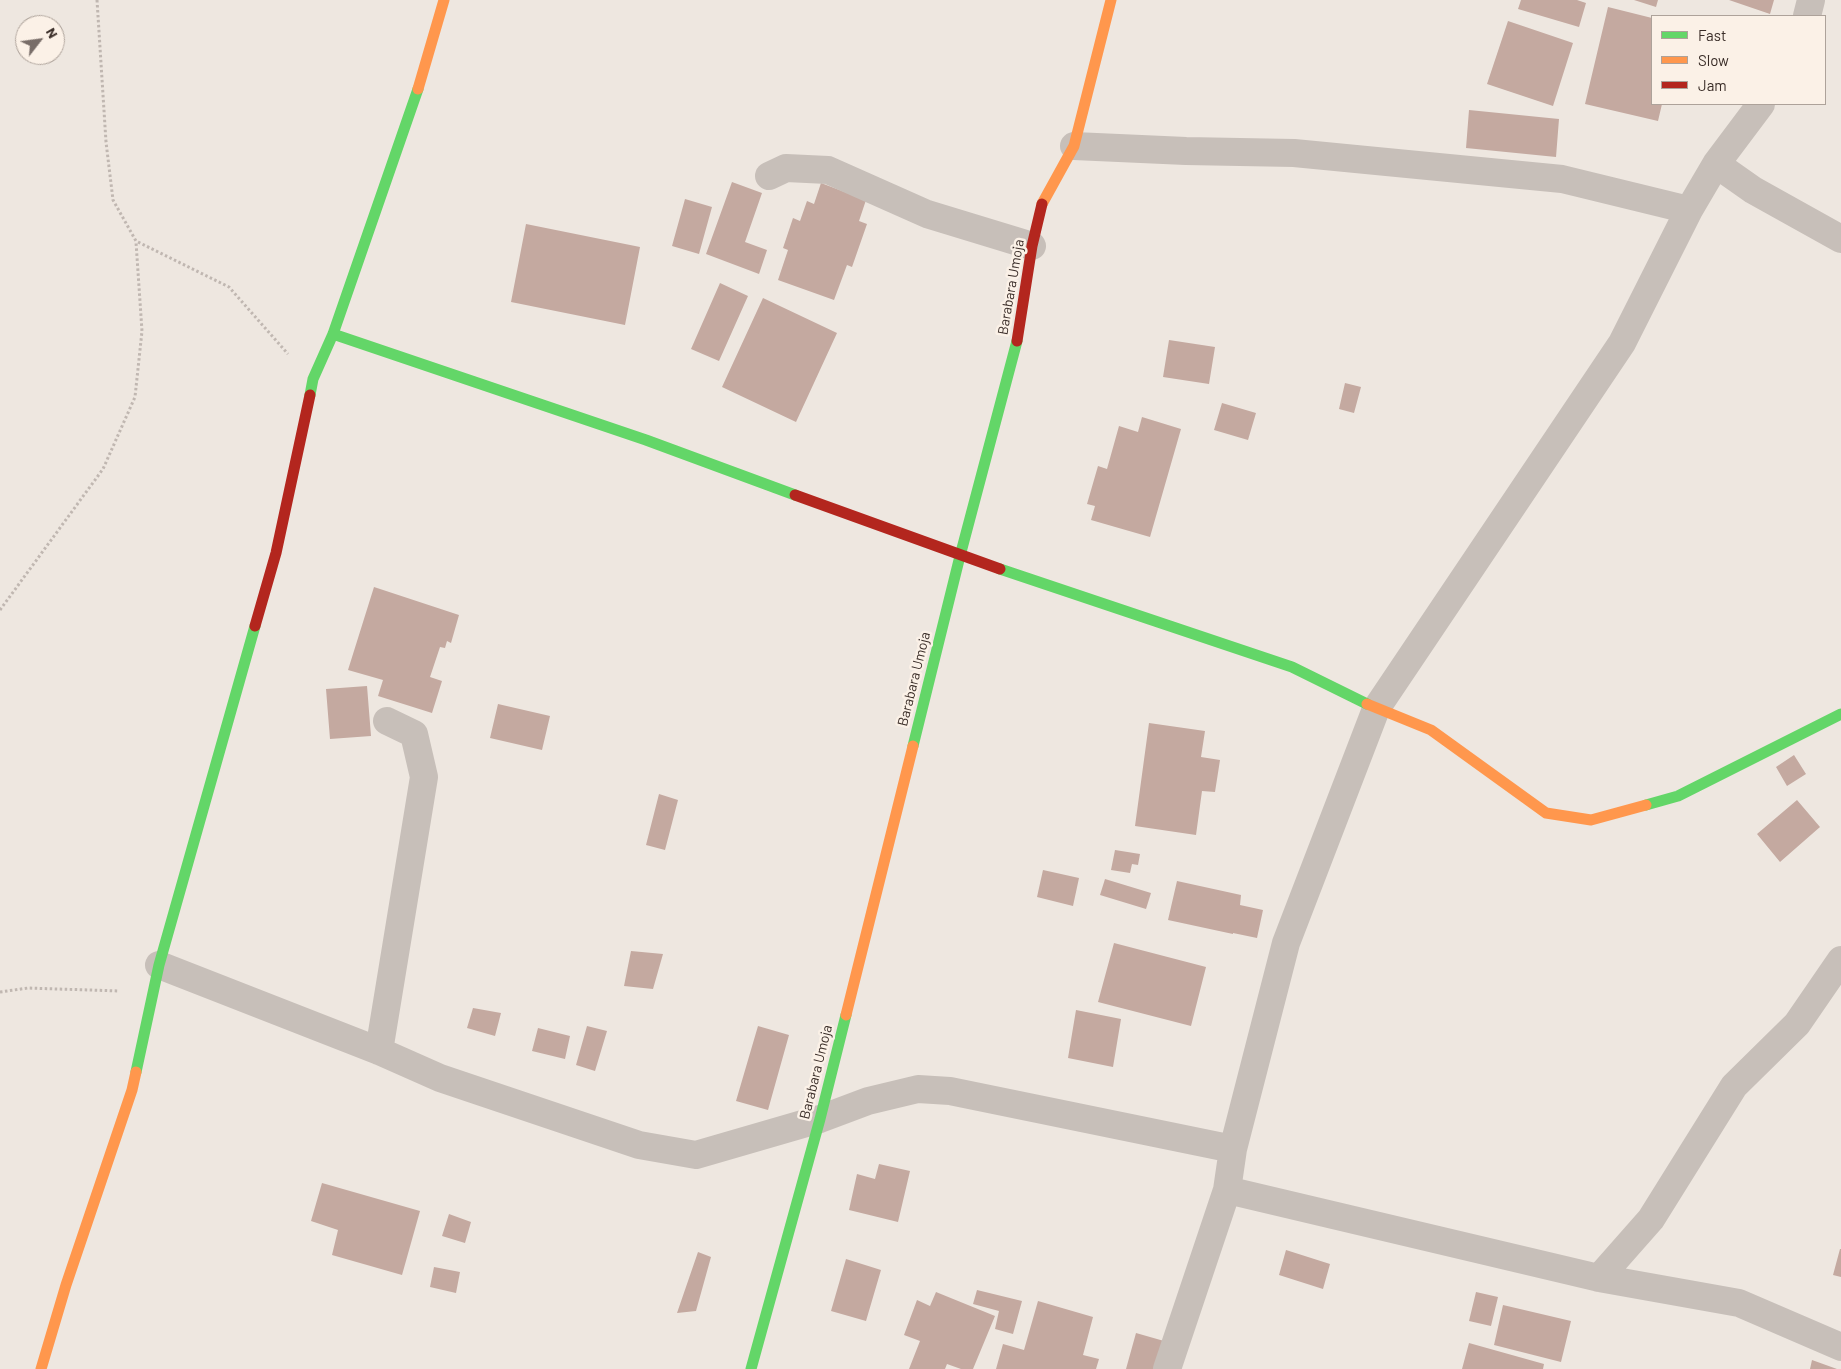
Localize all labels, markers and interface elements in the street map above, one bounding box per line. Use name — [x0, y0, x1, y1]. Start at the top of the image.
north arrow — [15, 15, 65, 65]
legend — [1651, 15, 1826, 105]
text: N — [43, 24, 62, 41]
text: Fast — [1698, 26, 1726, 44]
text: Slow — [1698, 51, 1729, 69]
text: Jam — [1698, 76, 1727, 94]
street label: Barabara Umoja — [994, 238, 1028, 336]
street label: Barabara Umoja — [894, 630, 934, 728]
street label: Barabara Umoja — [796, 1023, 836, 1121]

